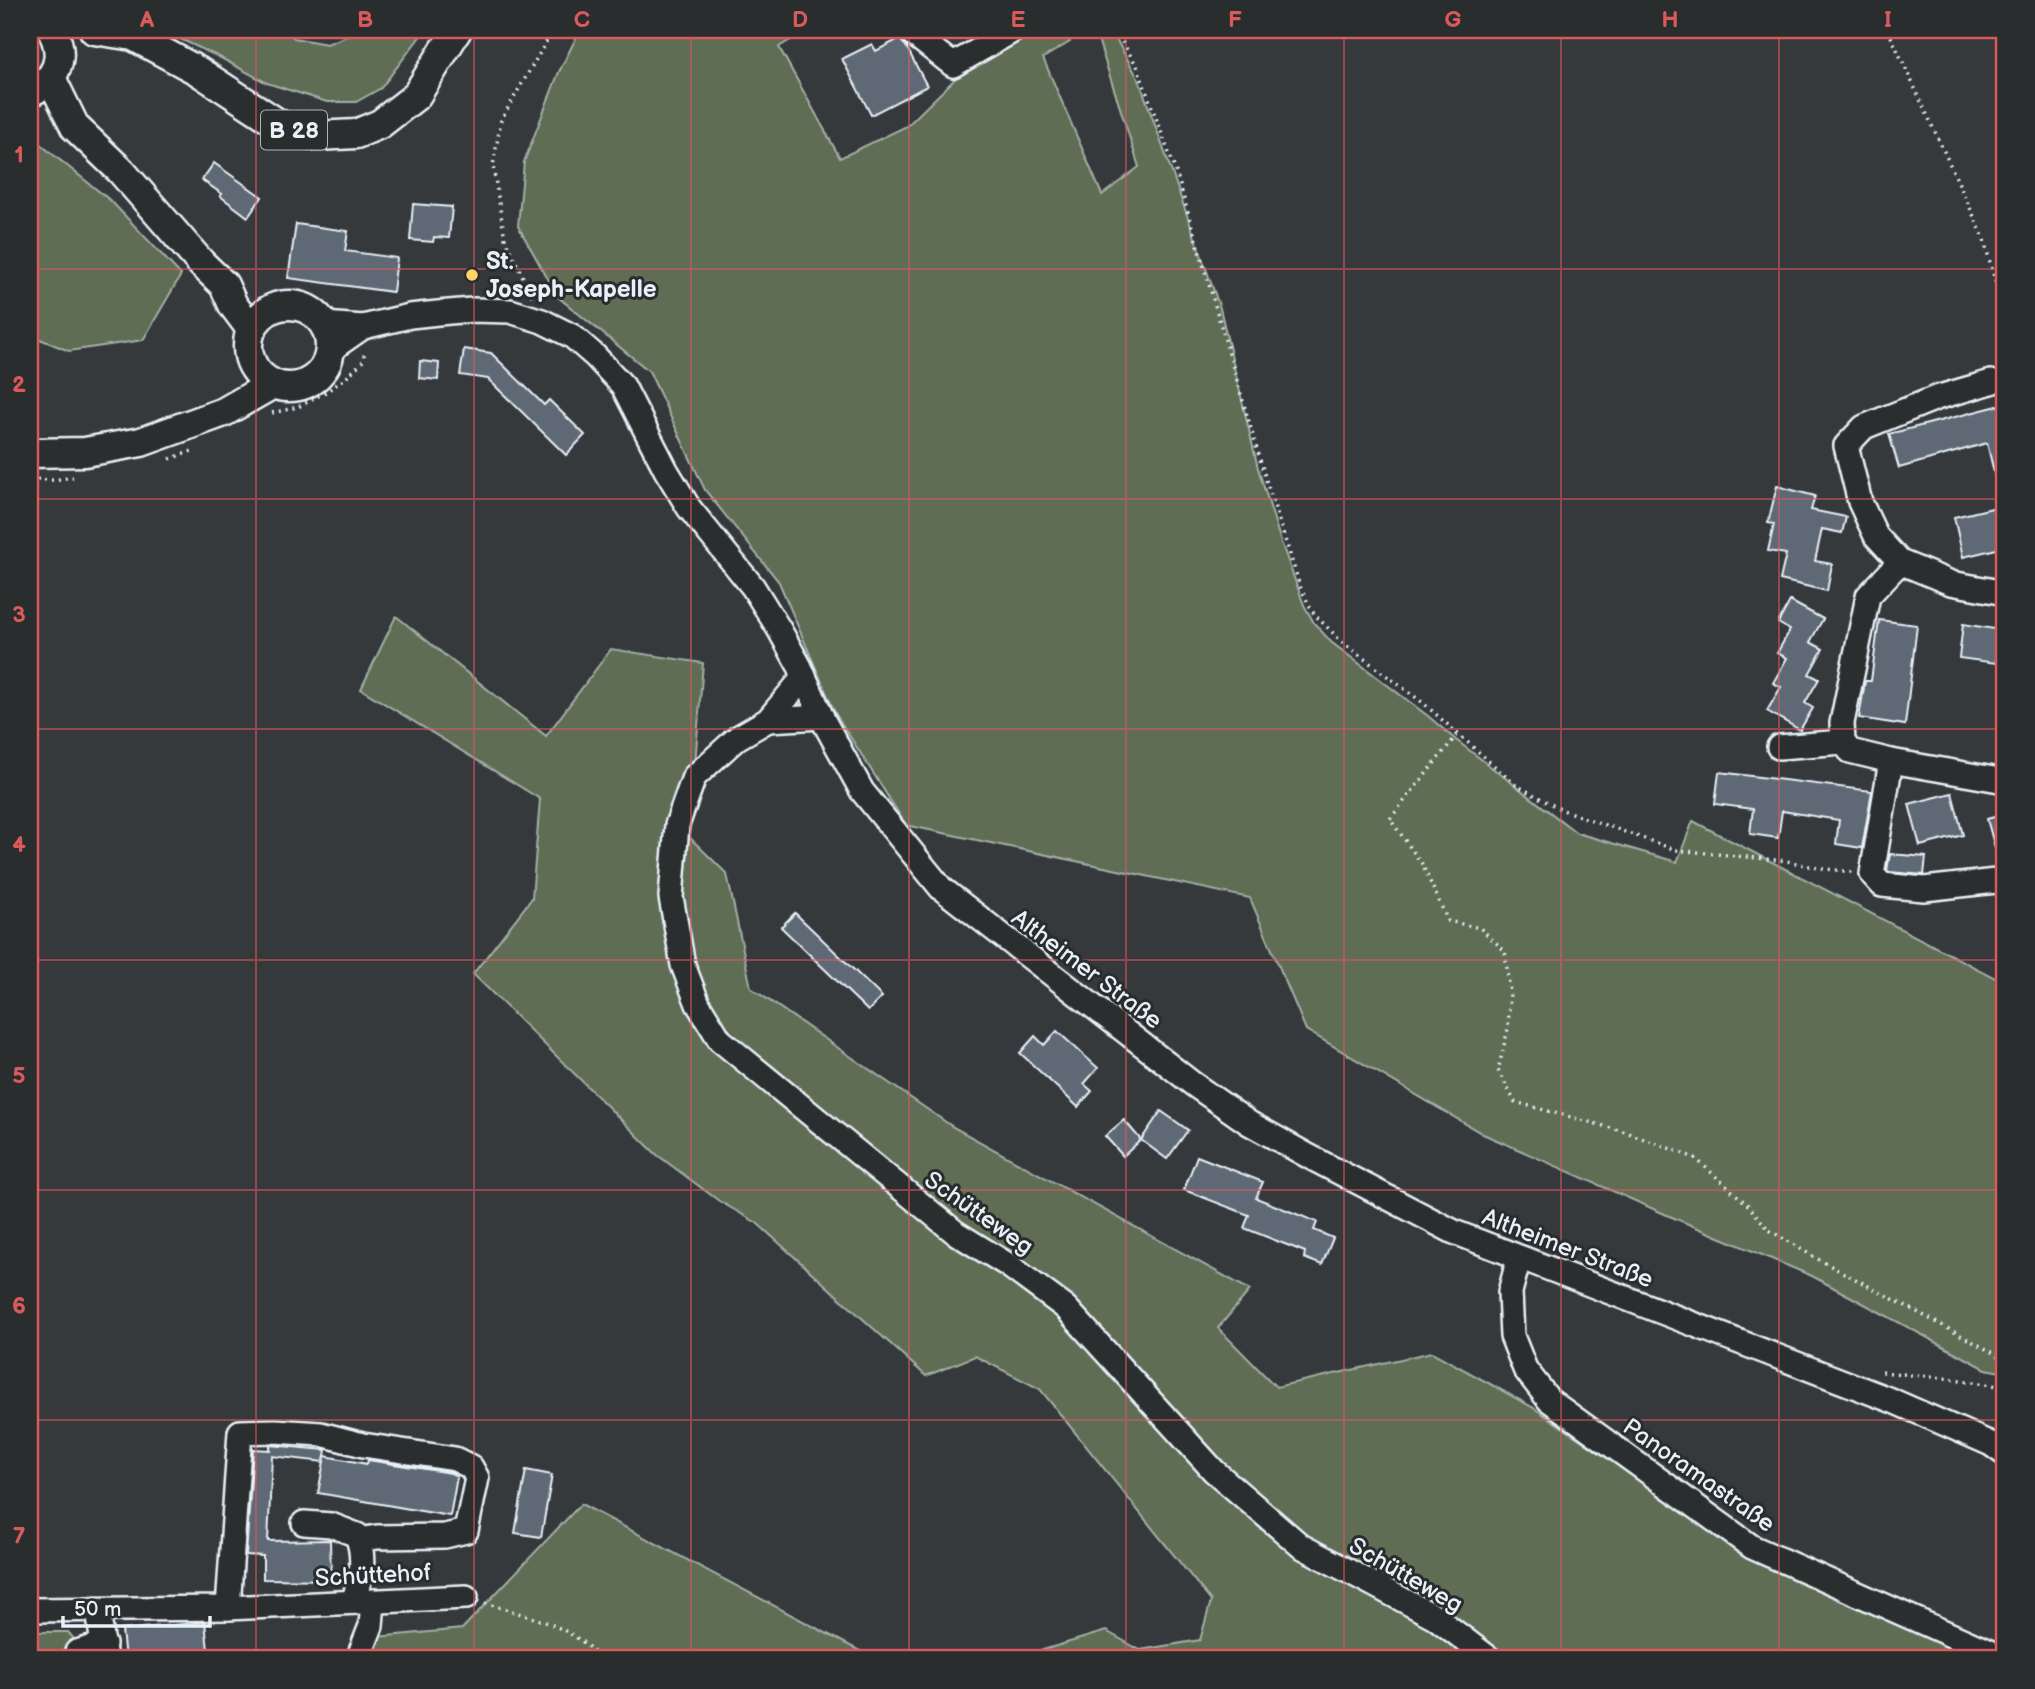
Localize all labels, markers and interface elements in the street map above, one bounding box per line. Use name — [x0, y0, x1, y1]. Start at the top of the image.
text: A — [139, 6, 155, 34]
text: B — [357, 6, 373, 34]
text: C — [574, 6, 590, 34]
text: D — [792, 6, 808, 34]
text: E — [1011, 6, 1026, 34]
text: F — [1228, 6, 1242, 34]
text: G — [1445, 6, 1462, 34]
text: H — [1661, 6, 1679, 34]
text: I — [1884, 6, 1892, 34]
road number: B 28 — [261, 111, 327, 150]
text: 1 — [14, 141, 24, 169]
place label: St. Joseph-Kapelle — [486, 247, 657, 304]
marker: St. Joseph-Kapelle — [464, 267, 480, 283]
text: 2 — [12, 371, 26, 399]
text: 3 — [12, 601, 26, 629]
text: 4 — [12, 831, 26, 859]
street label: Altheimer Straße — [1006, 903, 1168, 1035]
text: 5 — [12, 1062, 26, 1090]
street label: Schütteweg — [919, 1165, 1039, 1261]
street label: Altheimer Straße — [1478, 1203, 1657, 1294]
text: 6 — [12, 1292, 26, 1320]
street label: Panoramastraße — [1617, 1412, 1780, 1539]
text: 7 — [13, 1522, 26, 1550]
street label: Schütteweg — [1344, 1531, 1468, 1620]
street label: Schüttehof — [314, 1558, 432, 1593]
scale bar — [63, 1584, 210, 1628]
text: 50 m — [74, 1597, 121, 1622]

